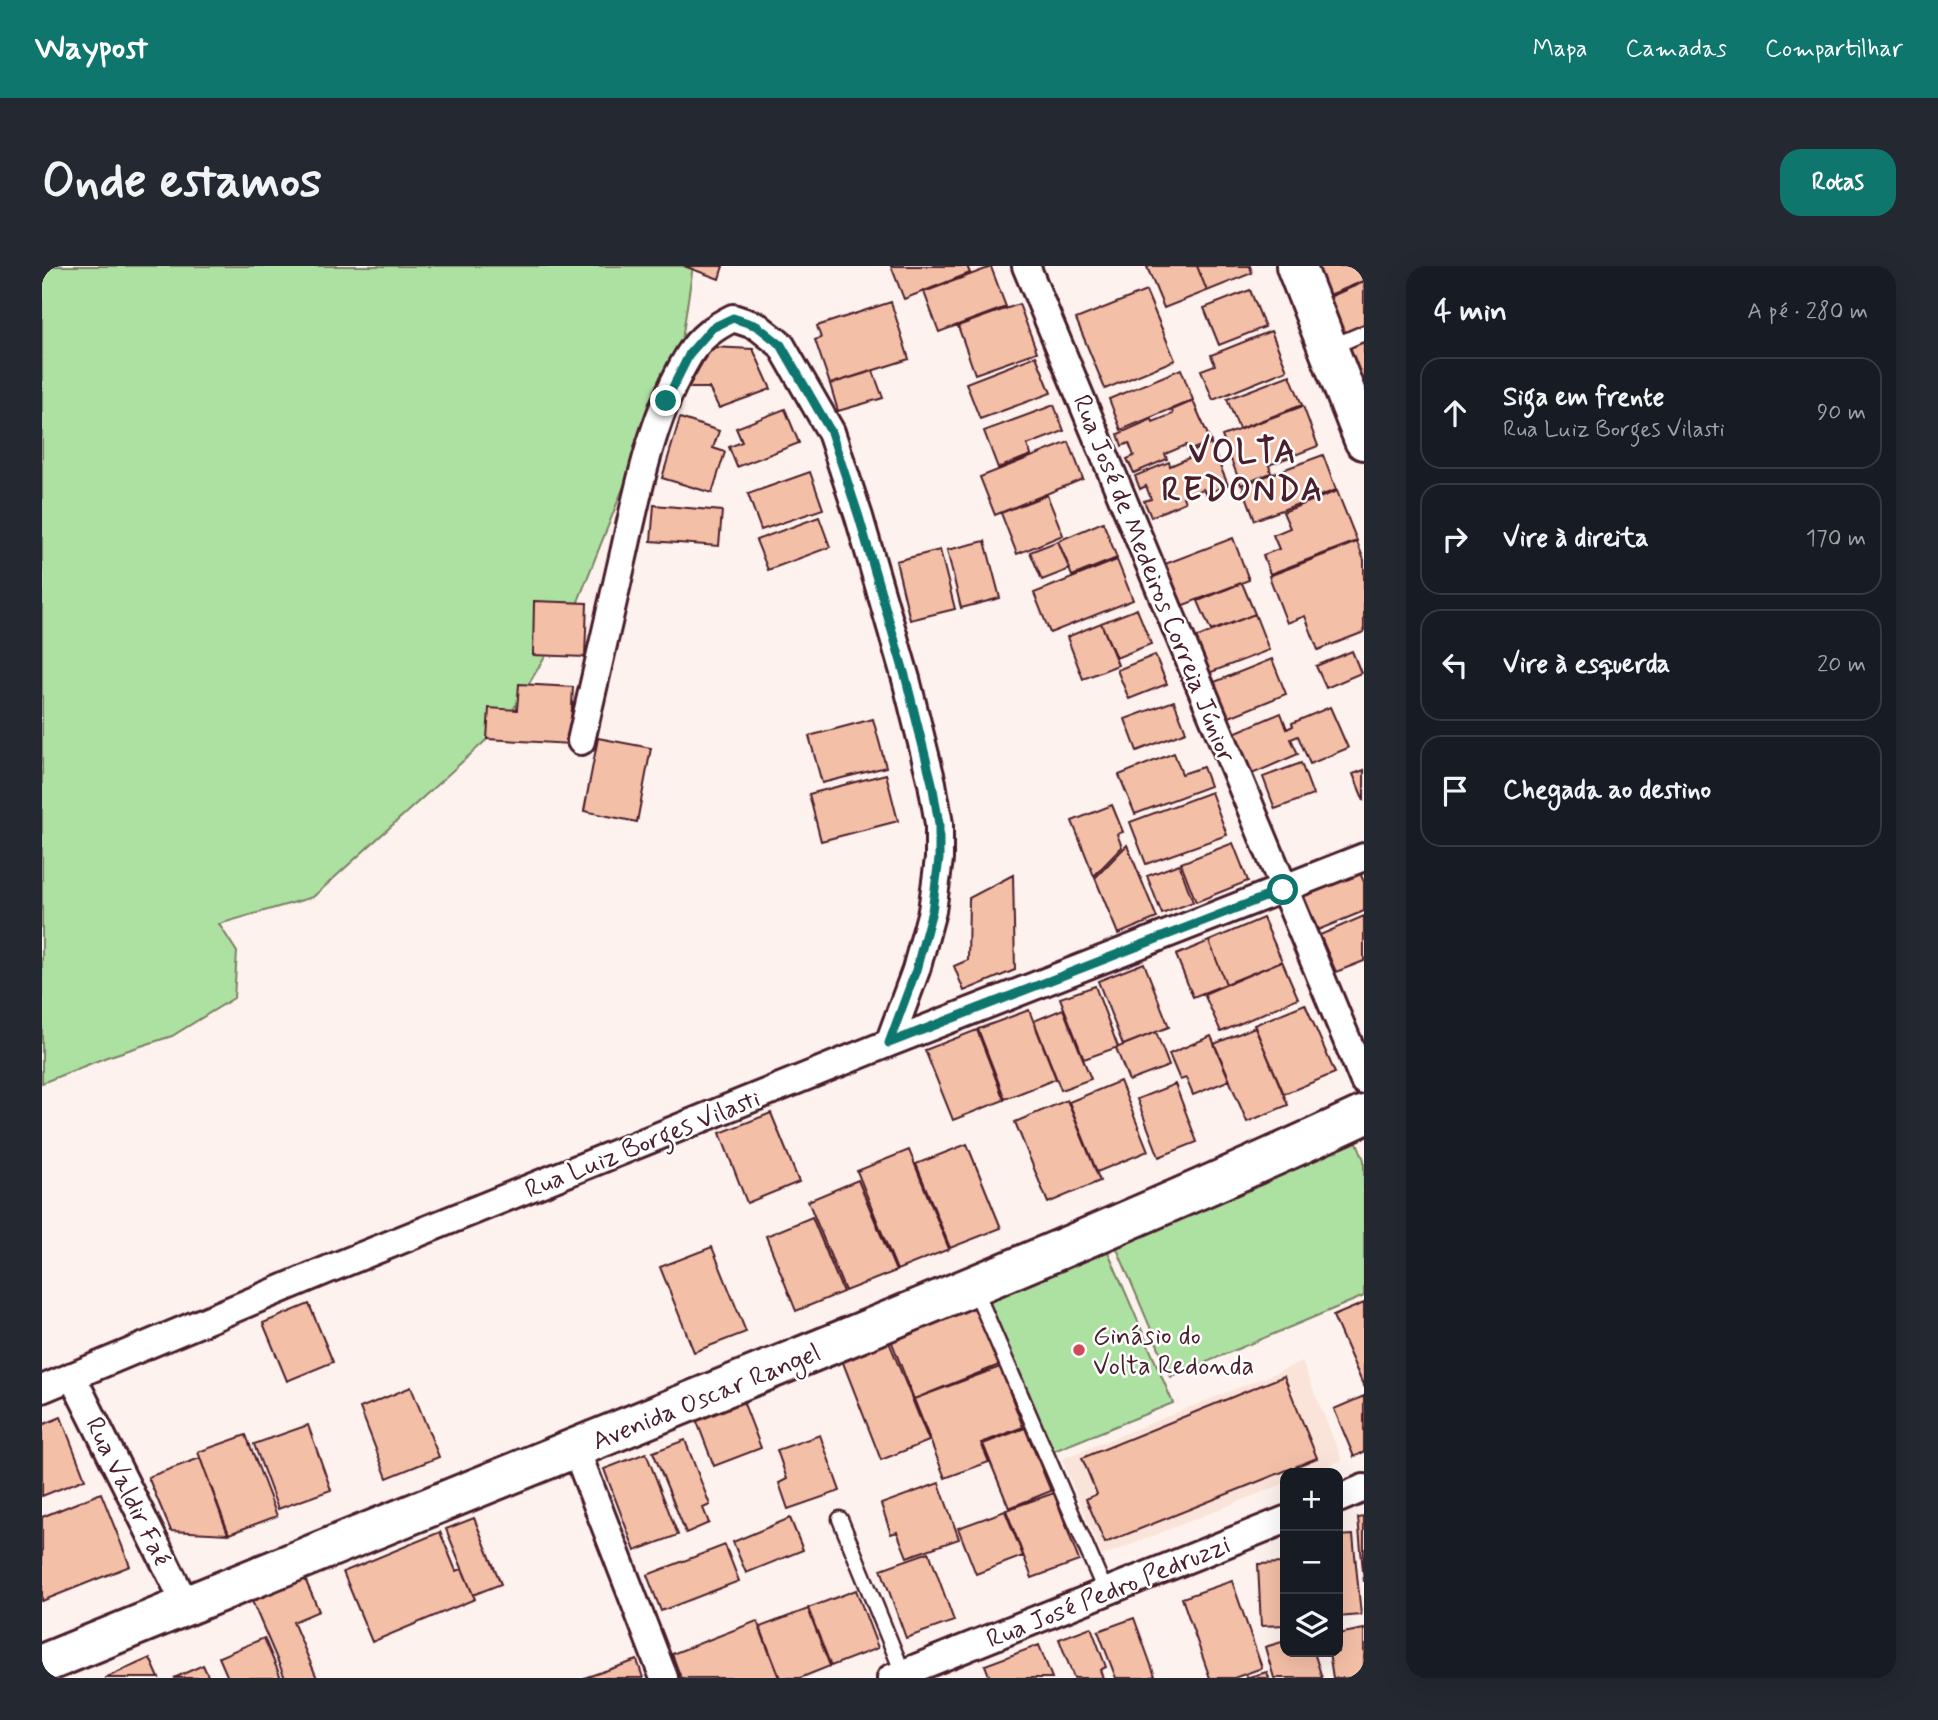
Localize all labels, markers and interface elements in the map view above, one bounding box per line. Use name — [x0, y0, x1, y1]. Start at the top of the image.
text: Waypost — [35, 27, 148, 71]
text: Mapa — [1533, 34, 1587, 65]
text: Camadas — [1625, 34, 1727, 65]
text: Compartilhar — [1765, 34, 1903, 65]
button: Rotas — [1780, 149, 1896, 216]
text: Onde estamos — [42, 150, 322, 215]
text: 4 min — [1434, 292, 1507, 331]
text: A pé · 280 m — [1747, 297, 1868, 327]
text: Siga em frente — [1503, 381, 1664, 415]
route end — [650, 385, 681, 416]
street label: Rua José de Medeiros Correia Júnior — [1064, 390, 1243, 768]
icon: ahead — [1436, 394, 1474, 432]
text: 90 m — [1817, 398, 1866, 428]
text: Rua Luiz Borges Vilasti — [1503, 415, 1725, 445]
district label: VOLTA REDONDA — [1162, 431, 1324, 513]
icon: right — [1436, 520, 1474, 558]
text: Vire à direita — [1503, 522, 1649, 556]
text: 170 m — [1806, 524, 1866, 554]
icon: left — [1436, 646, 1474, 684]
text: Vire à esquerda — [1503, 648, 1670, 682]
text: 20 m — [1817, 650, 1866, 680]
icon: arrive — [1436, 772, 1474, 810]
text: Chegada ao destino — [1503, 774, 1711, 808]
route start — [1267, 874, 1298, 905]
street label: Rua Luiz Borges Vilasti — [520, 1082, 766, 1210]
place label: Ginásio do Volta Redonda — [1093, 1320, 1254, 1384]
street label: Avenida Oscar Rangel — [588, 1336, 827, 1461]
marker: Ginásio do Volta Redonda — [1071, 1342, 1087, 1358]
street label: Rua Valdir Faé — [76, 1412, 178, 1572]
map controls — [1280, 1468, 1343, 1657]
button: + — [1280, 1468, 1343, 1531]
street label: Rua José Pedro Pedruzzi — [982, 1528, 1236, 1657]
button: − — [1280, 1531, 1343, 1594]
button: layers — [1280, 1594, 1343, 1657]

